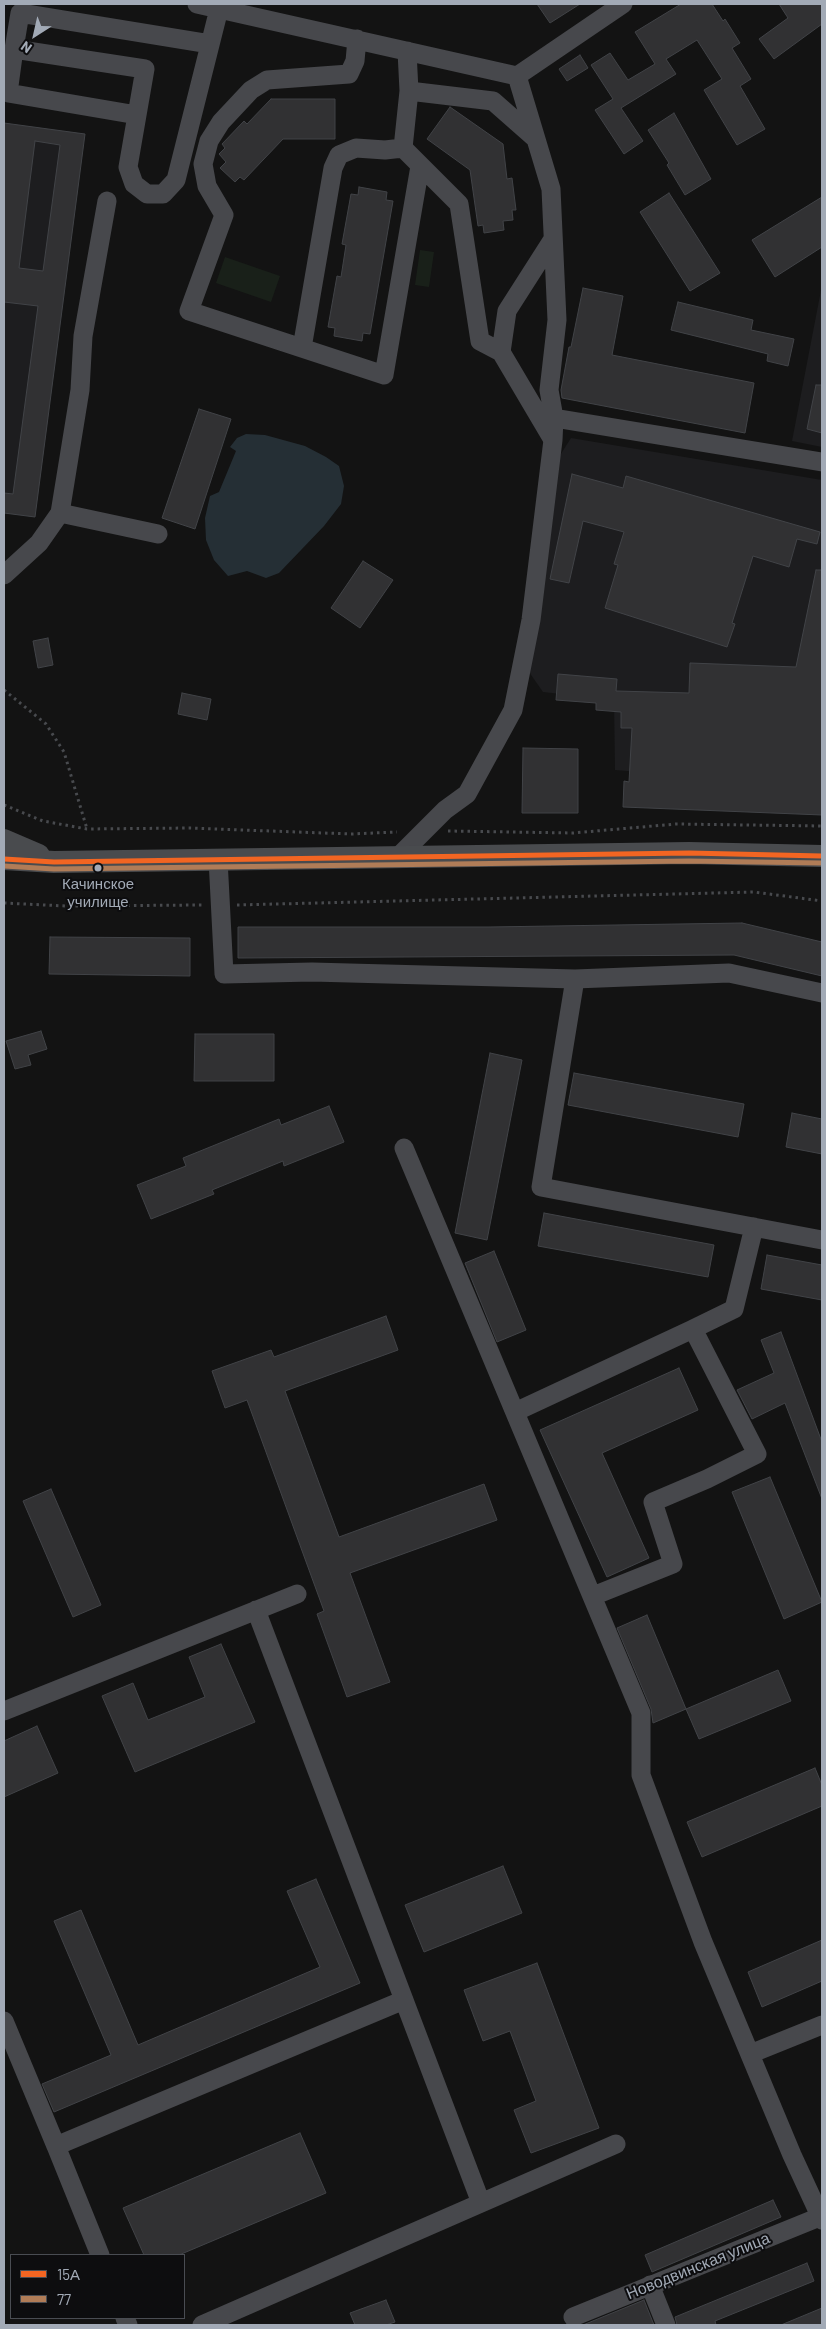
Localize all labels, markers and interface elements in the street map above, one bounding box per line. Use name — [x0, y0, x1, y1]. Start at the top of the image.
north arrow — [10, 10, 60, 60]
text: N — [17, 38, 35, 57]
marker: Качинское училище — [93, 863, 103, 873]
place label: Качинское училище — [62, 875, 134, 910]
street label: Новодвинская улица — [623, 2228, 773, 2304]
legend — [10, 2254, 185, 2319]
text: 15А — [57, 2265, 80, 2283]
text: 77 — [57, 2290, 71, 2308]

